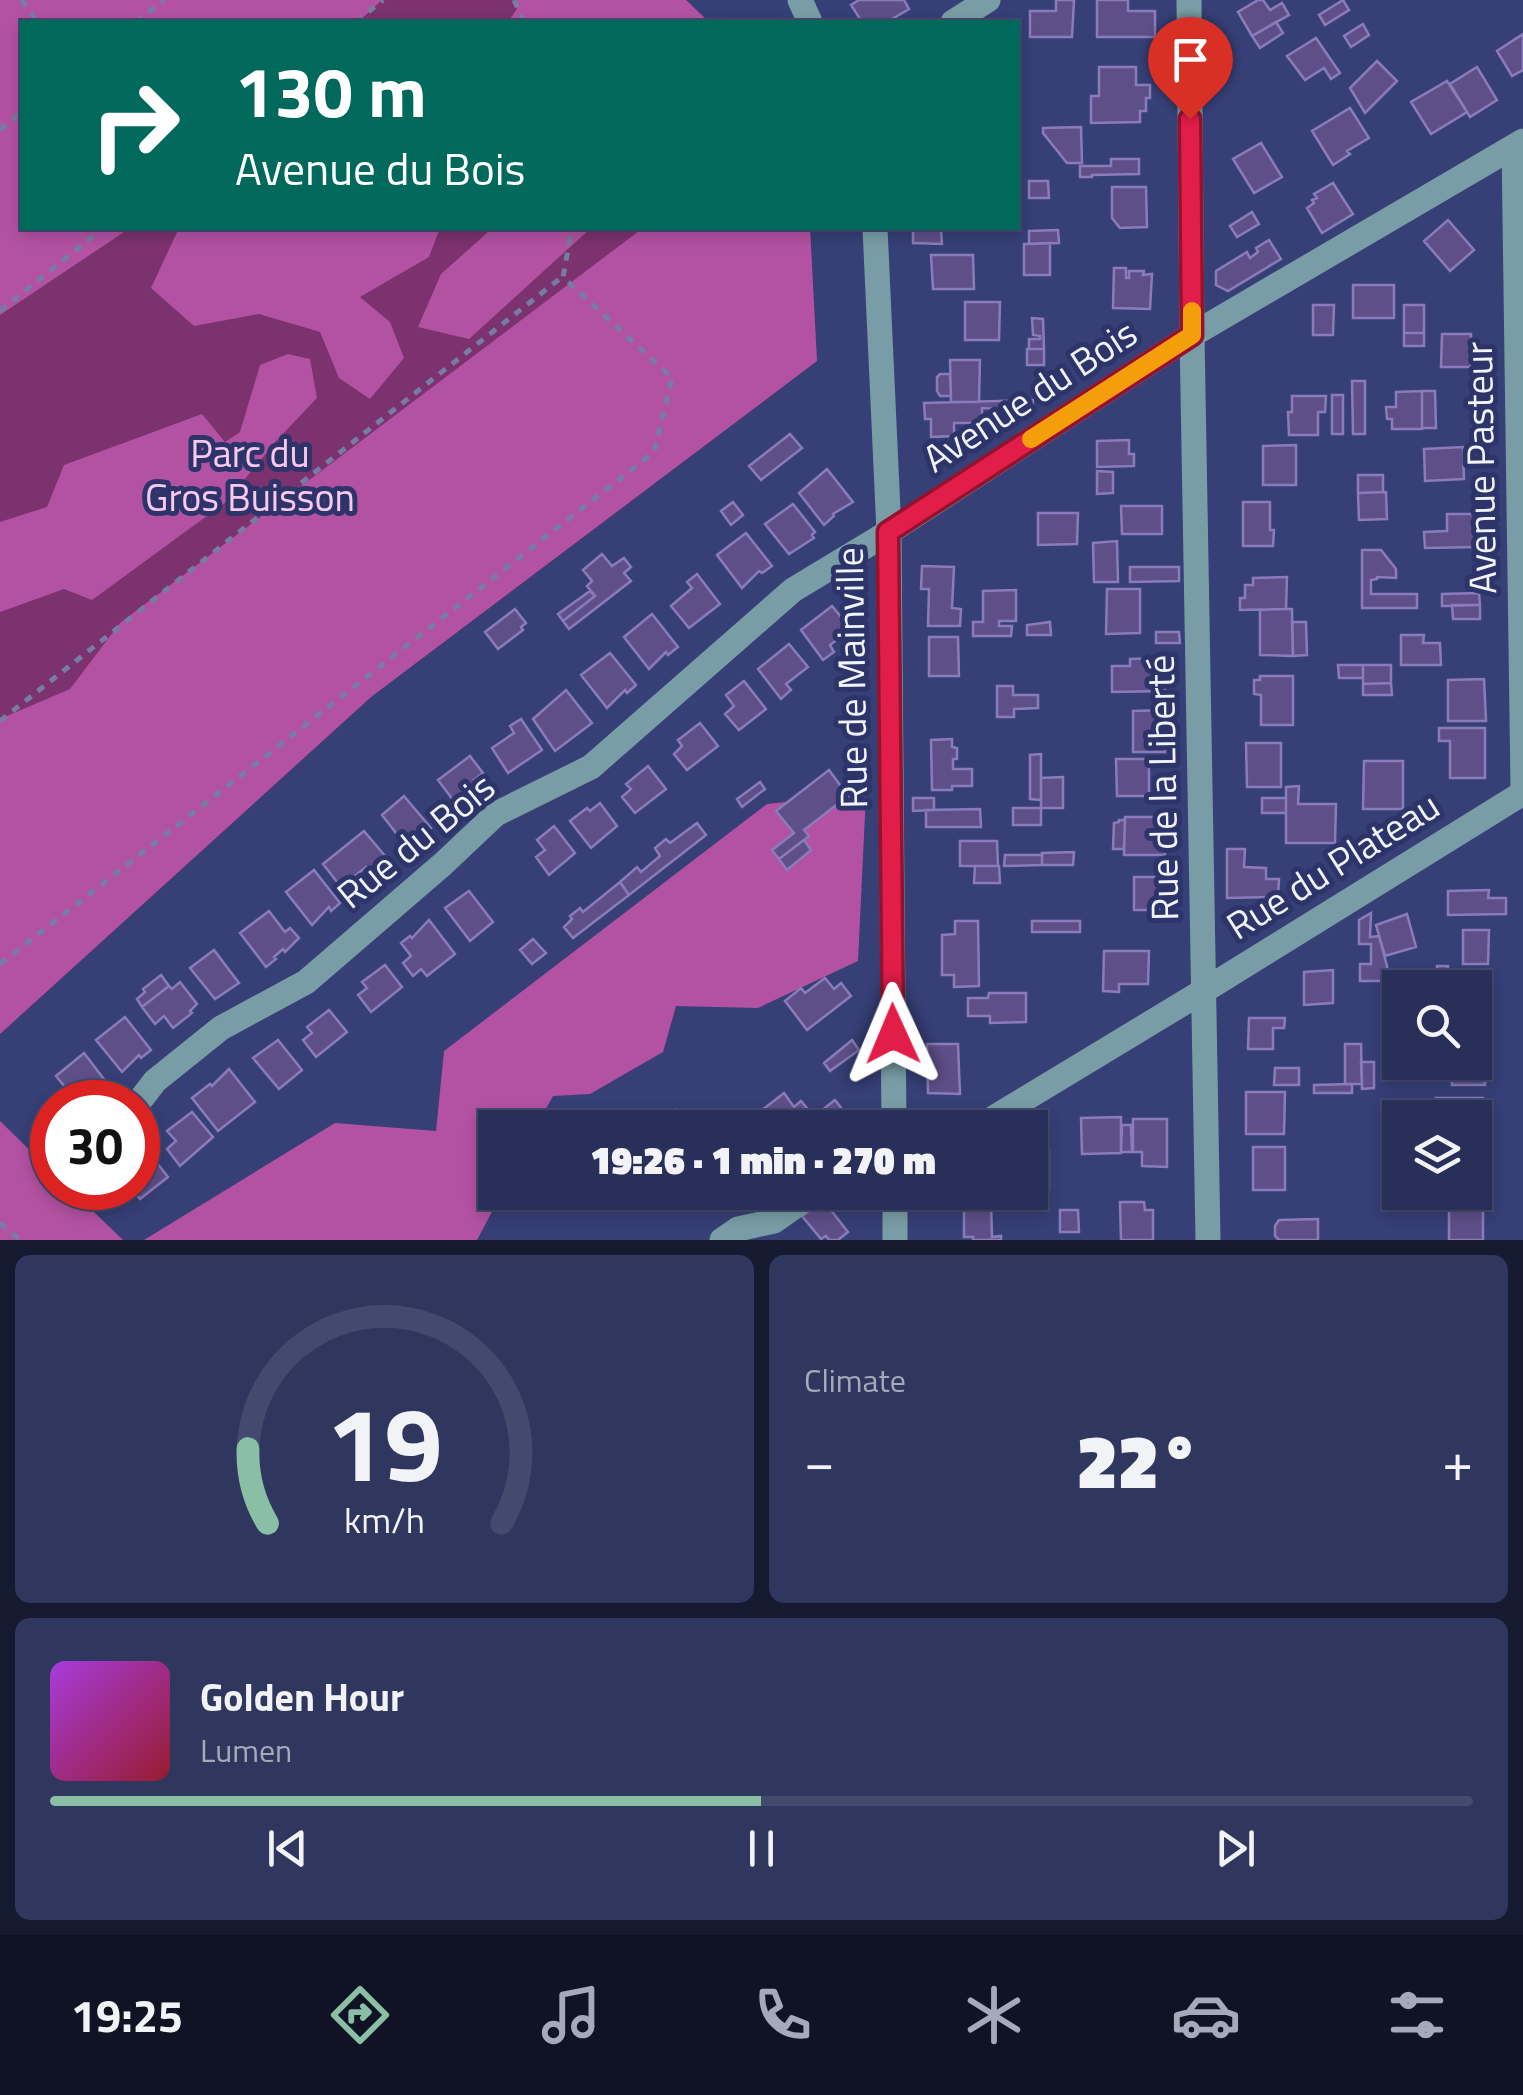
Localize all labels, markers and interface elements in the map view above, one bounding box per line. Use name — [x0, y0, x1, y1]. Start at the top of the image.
pin — [1148, 17, 1233, 120]
icon: arrive — [1163, 32, 1218, 87]
text: 130 m — [235, 38, 427, 144]
icon: right — [70, 60, 200, 190]
text: Avenue du Bois — [235, 134, 526, 202]
street label: Avenue du Bois — [911, 304, 1148, 486]
street label: Avenue Pasteur — [1449, 341, 1511, 595]
park label: Parc du Gros Buisson — [145, 424, 355, 526]
street label: Rue de Mainville — [820, 547, 882, 809]
street label: Rue de la Liberté — [1131, 654, 1193, 922]
street label: Rue du Bois — [324, 758, 507, 922]
street label: Rue du Plateau — [1215, 777, 1450, 954]
map controls — [1382, 970, 1492, 1210]
button: search — [1382, 970, 1492, 1080]
position arrow — [841, 982, 945, 1086]
speed limit sign: 30 — [30, 1080, 160, 1210]
button: layers — [1382, 1100, 1492, 1210]
text: 19:26 · 1 min · 270 m — [590, 1131, 936, 1189]
text: Climate — [804, 1356, 906, 1404]
text: 19 — [326, 1363, 443, 1521]
text: 22° — [1077, 1403, 1200, 1517]
text: − — [804, 1419, 835, 1502]
text: + — [1442, 1419, 1473, 1502]
text: km/h — [344, 1492, 425, 1547]
text: Golden Hour — [200, 1668, 404, 1726]
text: Lumen — [200, 1726, 292, 1774]
icon: previous — [260, 1821, 315, 1876]
icon: pause — [734, 1821, 789, 1876]
icon: next — [1208, 1821, 1263, 1876]
icon: directions — [325, 1980, 395, 2050]
icon: music — [536, 1980, 606, 2050]
icon: phone — [748, 1980, 818, 2050]
icon: climate — [959, 1980, 1029, 2050]
icon: car — [1171, 1980, 1241, 2050]
icon: filters — [1382, 1980, 1452, 2050]
text: 19:25 — [71, 1981, 183, 2049]

